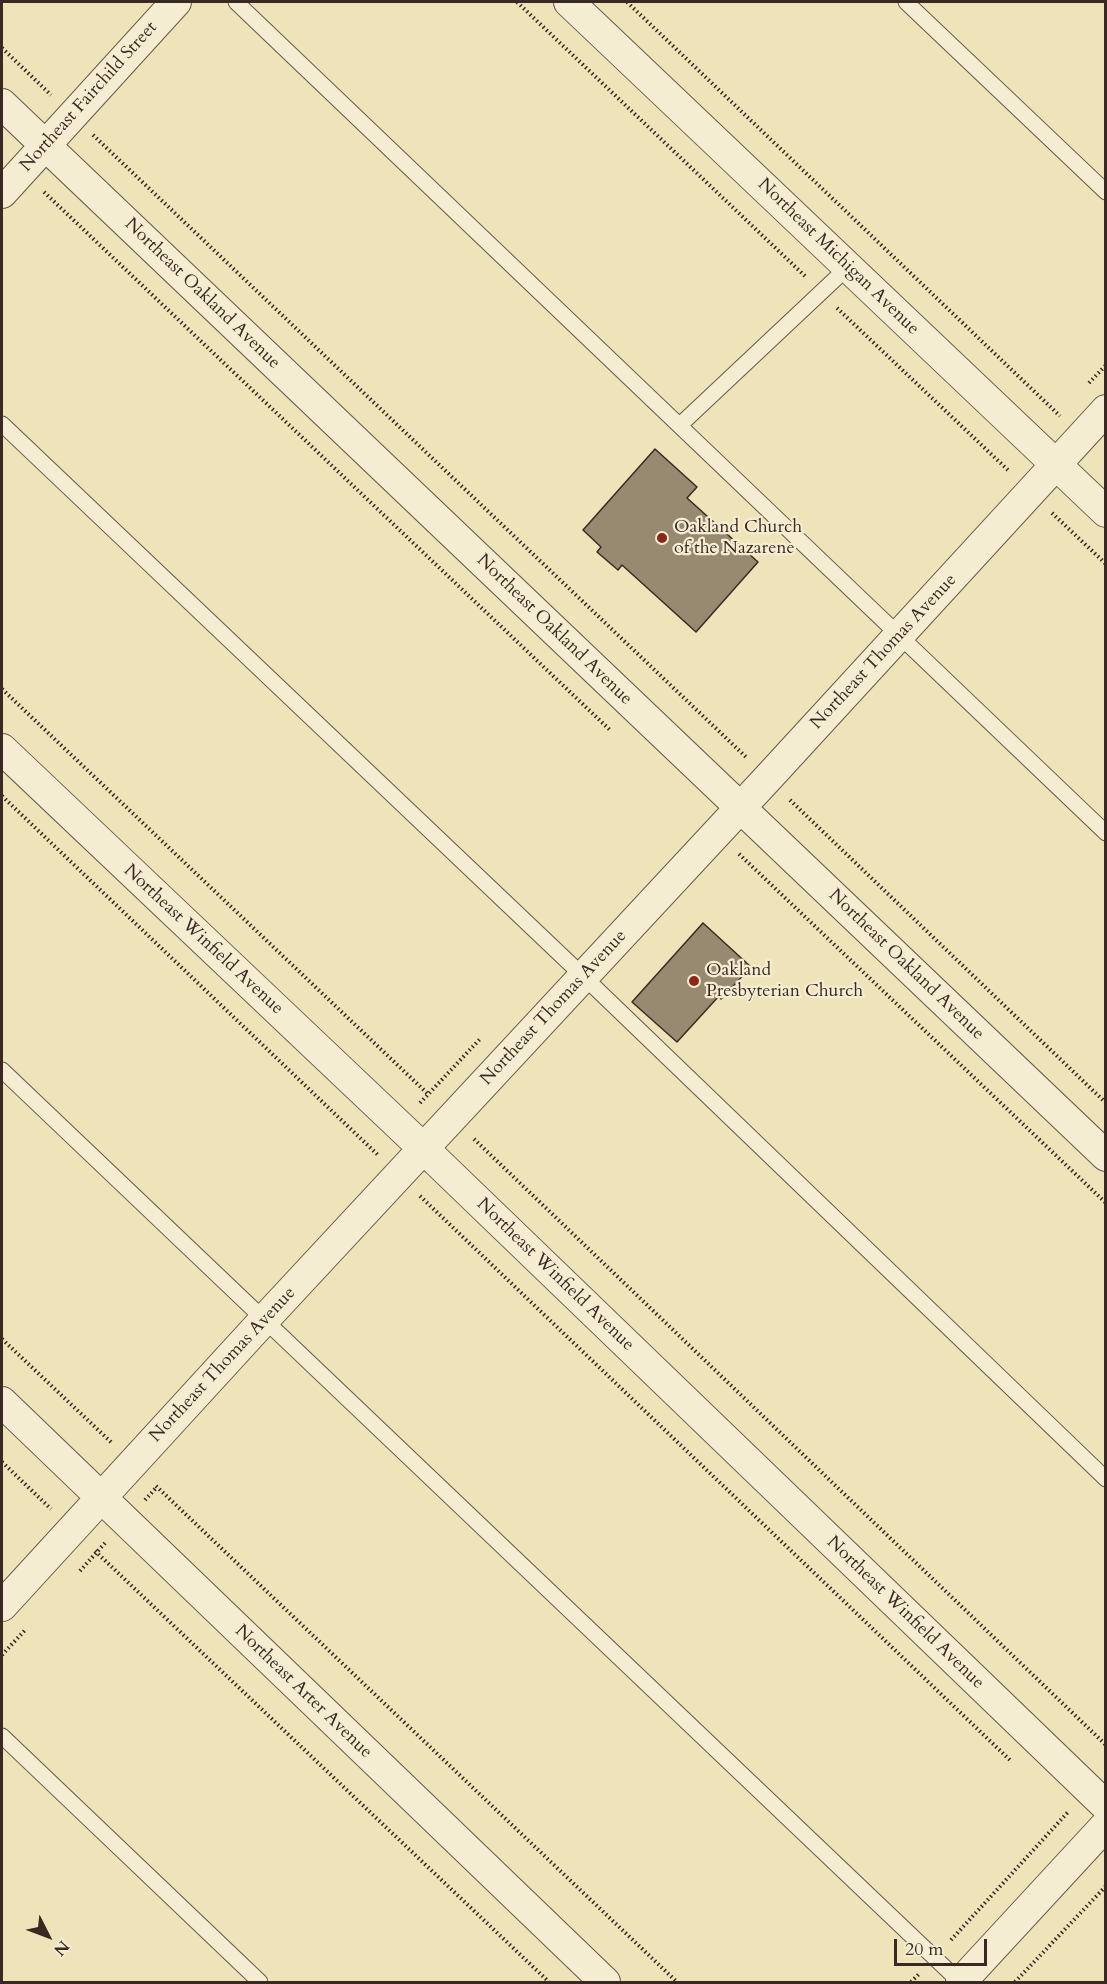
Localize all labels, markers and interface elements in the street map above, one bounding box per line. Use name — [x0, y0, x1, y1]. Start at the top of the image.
street label: Northeast Fairchild Street — [16, 17, 162, 177]
street label: Northeast Michigan Avenue — [753, 174, 923, 340]
street label: Northeast Oakland Avenue — [120, 214, 284, 374]
place label: Oakland Church of the Nazarene — [674, 517, 802, 560]
marker: Oakland Church of the Nazarene — [655, 531, 669, 545]
street label: Northeast Oakland Avenue — [472, 550, 636, 710]
street label: Northeast Thomas Avenue — [806, 570, 962, 734]
street label: Northeast Winfield Avenue — [119, 860, 287, 1020]
street label: Northeast Oakland Avenue — [824, 885, 988, 1045]
street label: Northeast Thomas Avenue — [476, 926, 632, 1090]
place label: Oakland Presbyterian Church — [706, 960, 863, 1002]
marker: Oakland Presbyterian Church — [687, 974, 701, 988]
street label: Northeast Winfield Avenue — [472, 1194, 638, 1356]
street label: Northeast Thomas Avenue — [145, 1283, 301, 1447]
street label: Northeast Winfield Avenue — [822, 1532, 988, 1694]
street label: Northeast Arter Avenue — [230, 1621, 376, 1763]
north arrow — [18, 1906, 78, 1966]
scale bar — [897, 1927, 990, 1965]
text: N — [49, 1936, 74, 1961]
text: 20 m — [905, 1937, 944, 1962]

